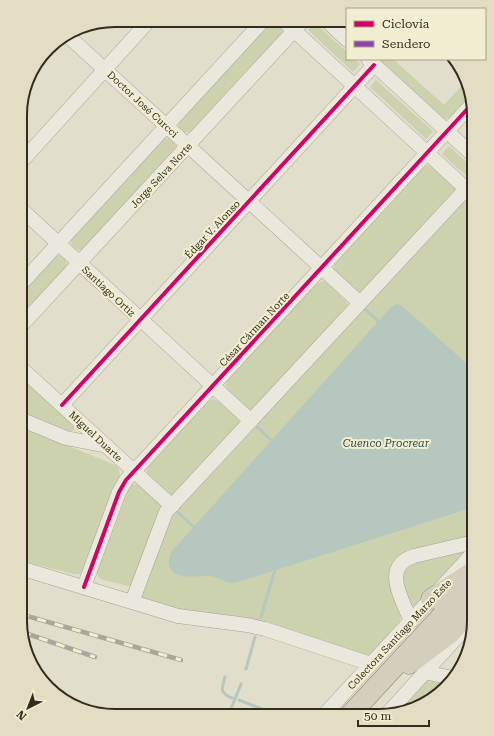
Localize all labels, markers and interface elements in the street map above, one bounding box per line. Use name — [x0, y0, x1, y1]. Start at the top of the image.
legend — [346, 8, 486, 60]
text: Ciclovía — [382, 17, 430, 31]
text: Sendero — [382, 37, 430, 51]
street label: Doctor José Curcci — [105, 69, 180, 140]
street label: Jorge Selva Norte — [128, 140, 195, 210]
street label: Édgar V. Alonso — [183, 198, 242, 261]
street label: Santiago Ortiz — [80, 264, 138, 319]
street label: César Cárman Norte — [217, 290, 292, 369]
street label: Miguel Duarte — [67, 409, 125, 464]
water label: Cuenco Procrear — [343, 437, 430, 450]
street label: Colectora Santiago Marzo Este — [345, 577, 454, 692]
north arrow — [8, 688, 48, 728]
scale bar — [358, 702, 429, 728]
text: N — [14, 707, 29, 723]
text: 50 m — [364, 709, 391, 723]

